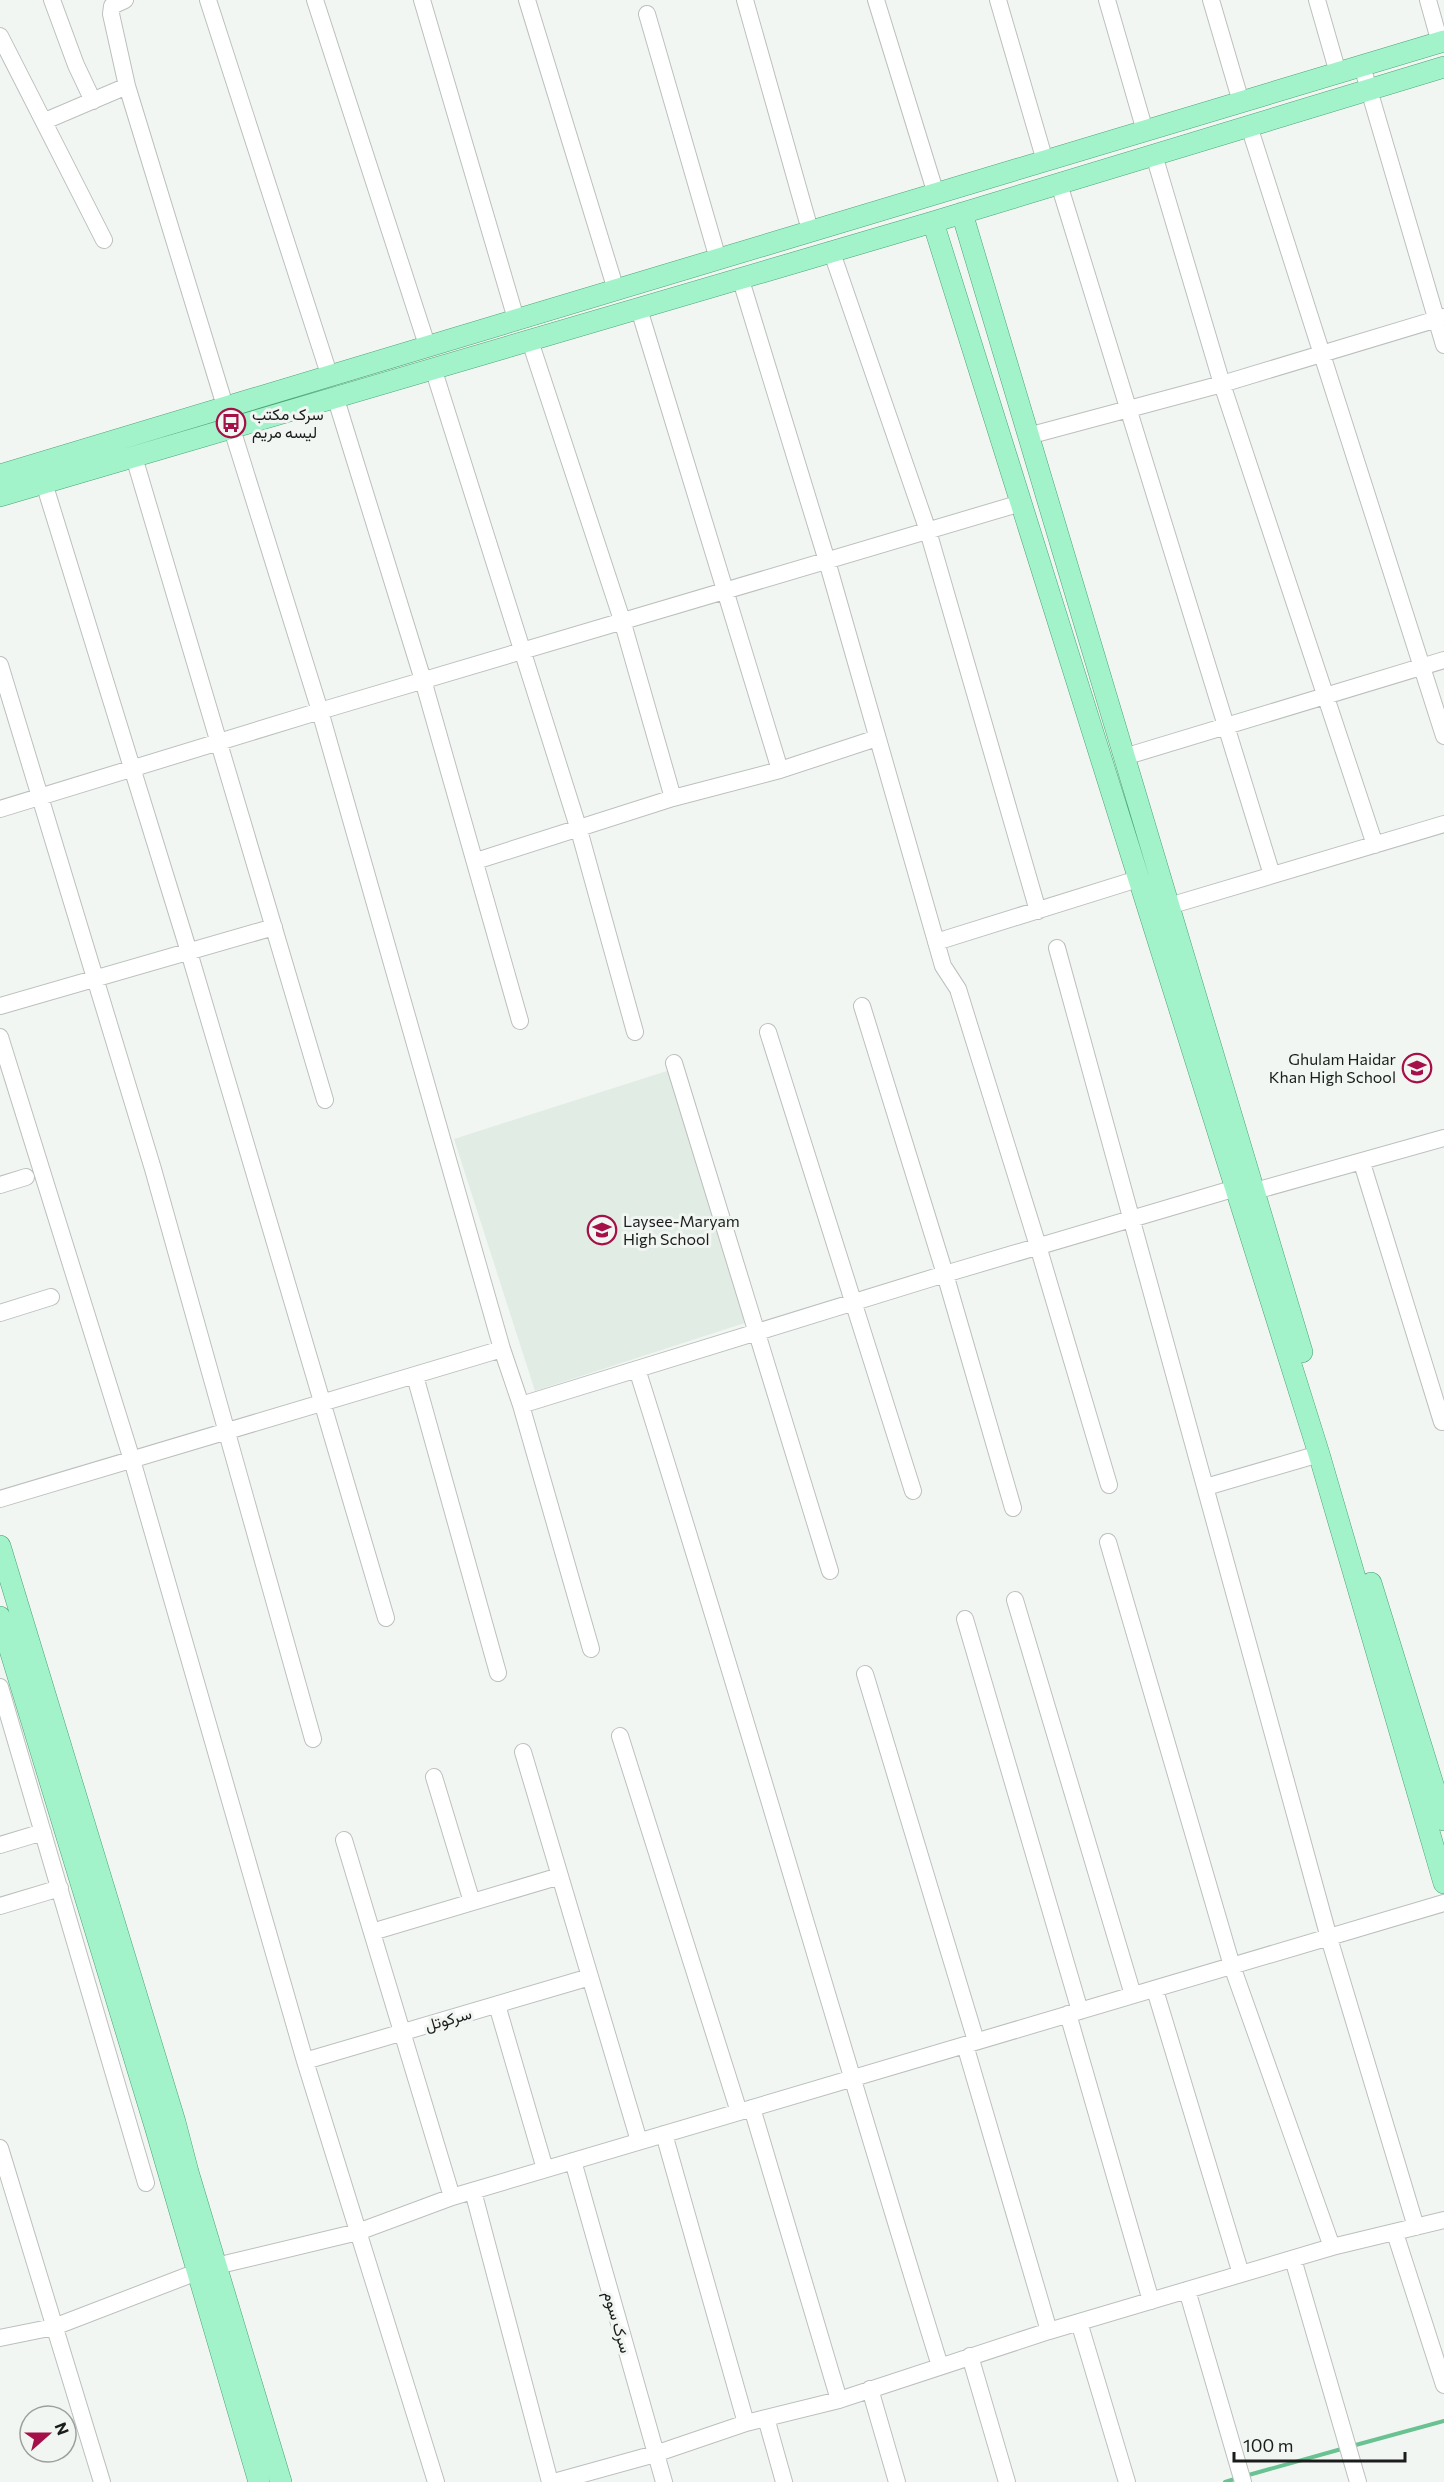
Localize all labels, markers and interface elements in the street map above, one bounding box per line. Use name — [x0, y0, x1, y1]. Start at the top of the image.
place label: سرک مکتب لیسه مریم — [252, 404, 324, 443]
bus stop icon: سرک مکتب لیسه مریم — [215, 407, 247, 439]
place label: Ghulam Haidar Khan High School — [1269, 1049, 1397, 1086]
school or university icon: Ghulam Haidar Khan High School — [1401, 1052, 1433, 1084]
place label: Laysee-Maryam High School — [623, 1211, 740, 1248]
school or university icon: Laysee-Maryam High School — [586, 1214, 618, 1246]
street label: سرکوتل — [422, 2003, 474, 2036]
street label: سرک سوم — [599, 2289, 636, 2356]
north arrow — [18, 2404, 78, 2464]
text: N — [51, 2419, 73, 2437]
scale bar — [1234, 2425, 1405, 2463]
text: 100 m — [1243, 2434, 1293, 2456]

